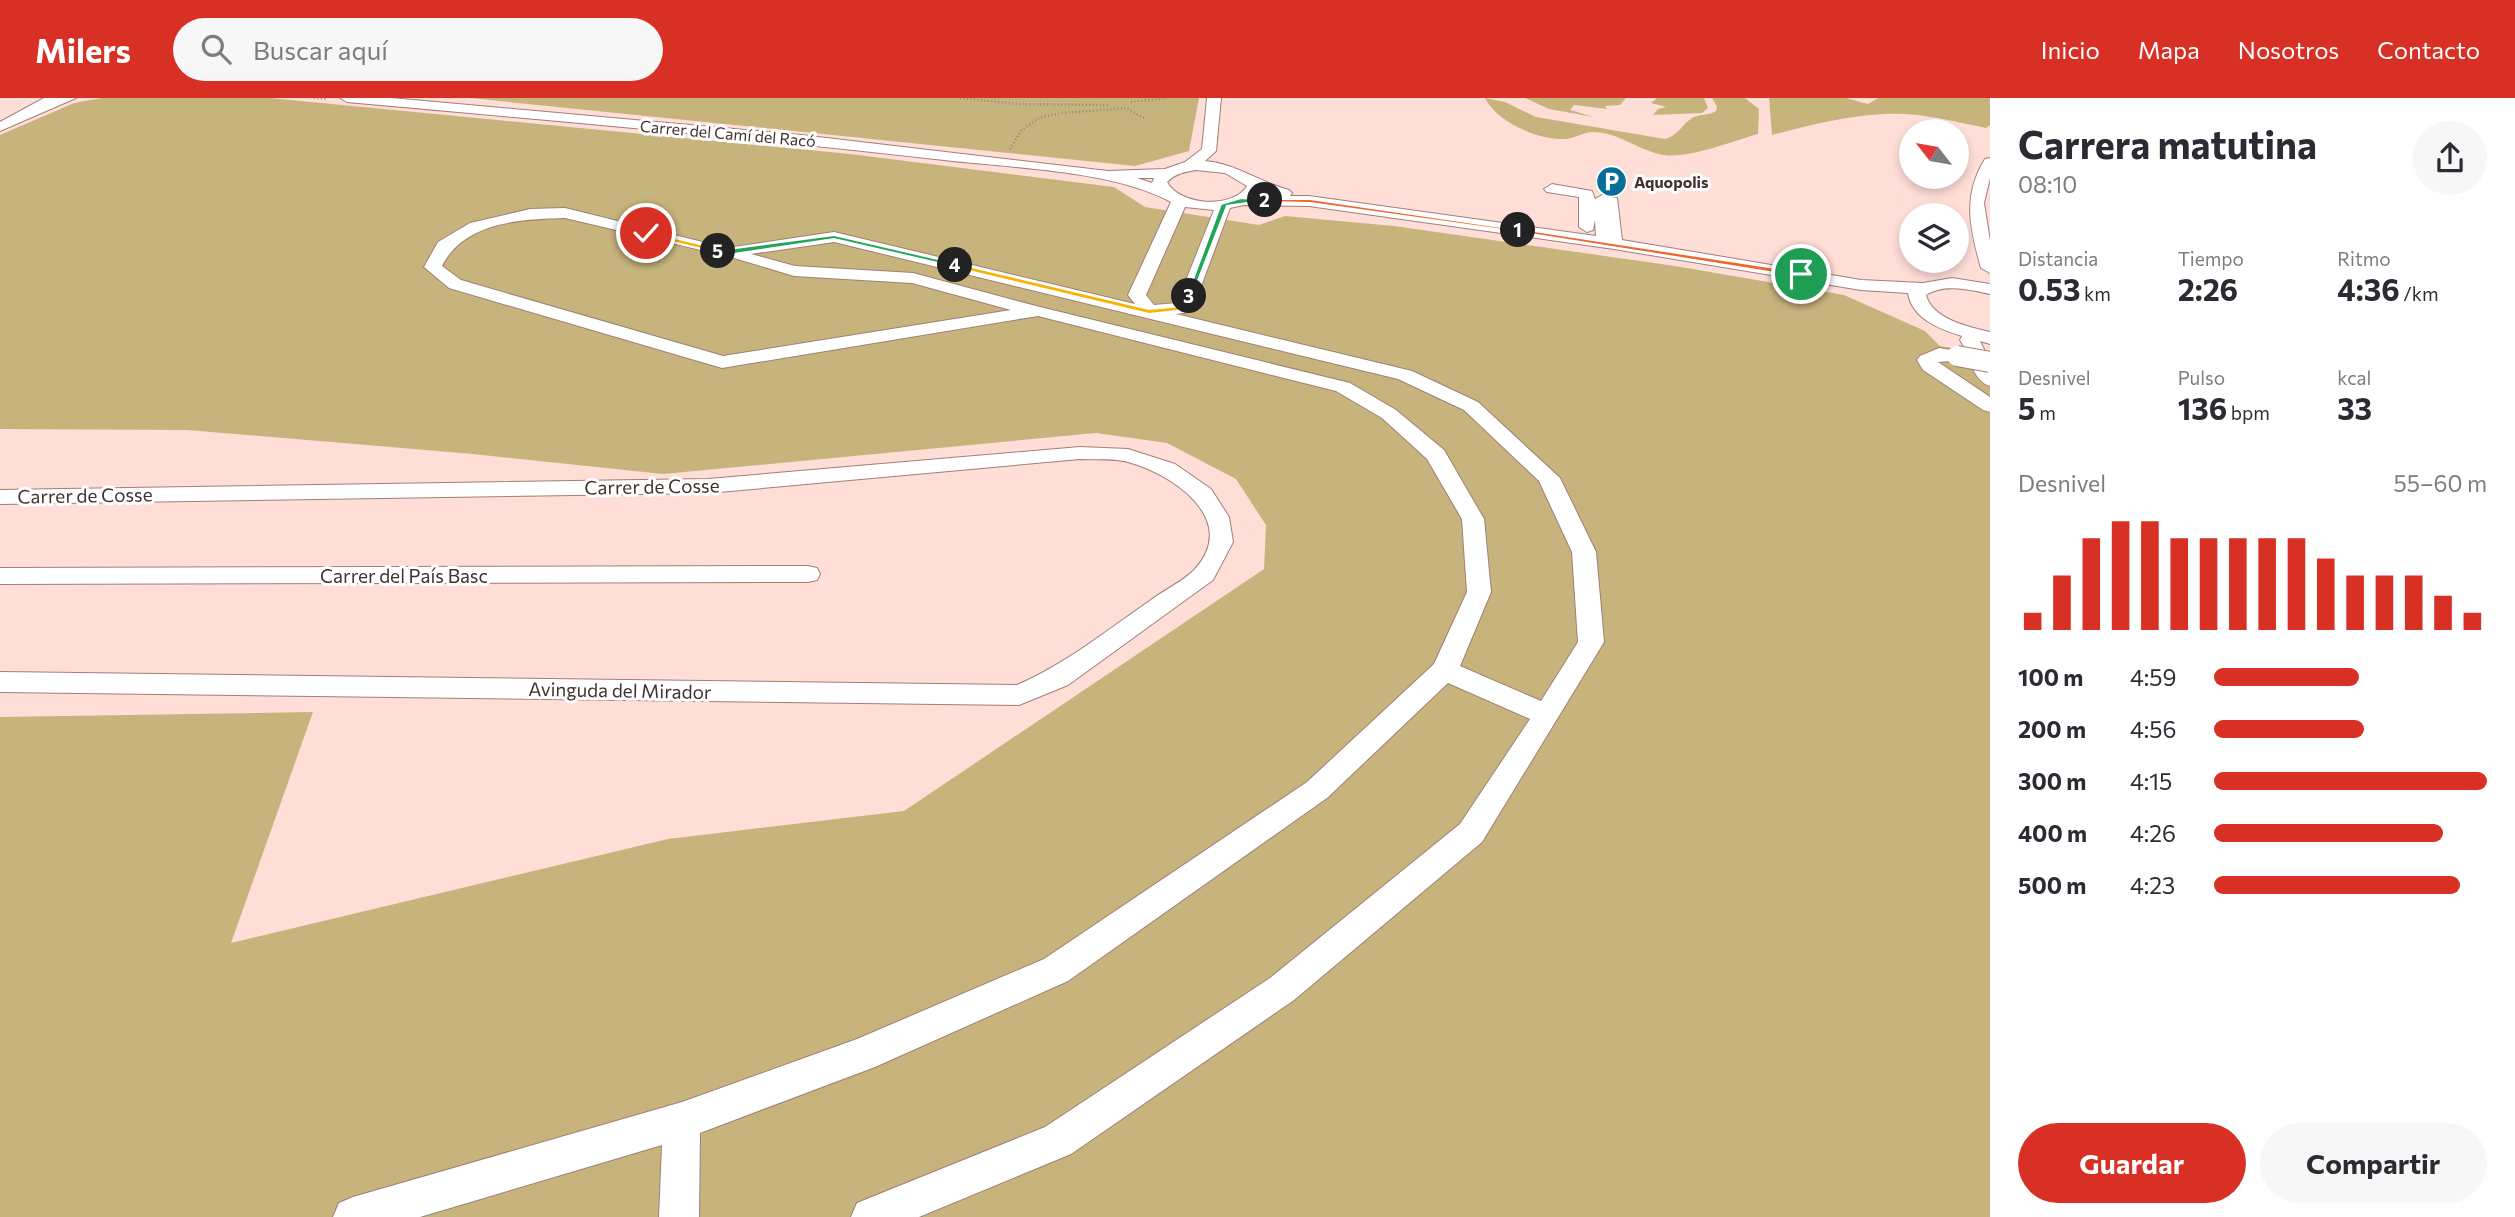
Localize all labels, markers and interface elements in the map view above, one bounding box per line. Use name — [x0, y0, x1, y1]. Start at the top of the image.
search box — [173, 18, 663, 81]
text: Milers — [35, 29, 131, 70]
icon: search — [197, 30, 235, 68]
text: Buscar aquí — [253, 34, 388, 65]
text: Inicio — [2041, 35, 2100, 64]
text: Mapa — [2138, 35, 2200, 64]
text: Nosotros — [2238, 35, 2339, 64]
text: Contacto — [2377, 35, 2480, 64]
street label: Carrer del Camí del Racó — [639, 116, 817, 150]
north arrow — [1899, 119, 1969, 189]
map controls — [1899, 119, 1969, 273]
text: Carrera matutina — [2018, 120, 2317, 167]
button: share — [2413, 121, 2487, 195]
parking icon: Aquopolis — [1594, 164, 1628, 198]
text: 08:10 — [2018, 170, 2077, 198]
place label: Aquopolis — [1634, 172, 1708, 191]
pin: 2 — [1248, 182, 1282, 217]
text: 2 — [1259, 188, 1270, 211]
pin — [616, 203, 676, 263]
button: layers — [1899, 203, 1969, 273]
pin: 1 — [1500, 212, 1536, 248]
icon: check — [627, 214, 665, 252]
text: 1 — [1513, 218, 1522, 241]
pin: 5 — [700, 234, 736, 268]
text: 5 — [712, 239, 723, 262]
pin — [1771, 244, 1831, 304]
text: Distancia — [2018, 247, 2098, 270]
text: Tiempo — [2178, 247, 2244, 270]
text: Ritmo — [2337, 247, 2391, 270]
pin: 4 — [937, 248, 972, 282]
text: 4 — [949, 253, 960, 276]
icon: arrive — [1782, 255, 1820, 293]
text: 0.53 — [2018, 270, 2080, 307]
text: 2:26 — [2178, 270, 2238, 307]
text: 4:36 — [2337, 270, 2400, 307]
pin: 3 — [1172, 278, 1206, 314]
text: km — [2080, 282, 2111, 305]
text: /km — [2400, 282, 2439, 305]
text: 3 — [1183, 284, 1194, 307]
text: Desnivel — [2018, 366, 2091, 389]
text: Pulso — [2178, 366, 2225, 389]
text: kcal — [2337, 366, 2371, 389]
text: 5 — [2018, 389, 2036, 426]
text: 136 — [2178, 389, 2227, 426]
text: 33 — [2337, 389, 2372, 426]
text: m — [2036, 401, 2056, 424]
text: bpm — [2227, 401, 2270, 424]
text: Desnivel — [2018, 469, 2106, 497]
text: 55–60 m — [2394, 469, 2487, 497]
street label: Carrer de Cosse — [584, 473, 720, 499]
street label: Carrer de Cosse — [17, 482, 153, 508]
street label: Carrer del País Basc — [320, 564, 488, 587]
text: 100 m — [2018, 663, 2083, 691]
text: 4:59 — [2130, 663, 2176, 691]
street label: Avinguda del Mirador — [528, 677, 712, 703]
text: 200 m — [2018, 715, 2086, 743]
text: 4:56 — [2130, 715, 2176, 743]
text: 300 m — [2018, 767, 2086, 795]
text: 4:15 — [2130, 767, 2172, 795]
text: 400 m — [2018, 819, 2087, 847]
text: 4:26 — [2130, 819, 2176, 847]
text: 500 m — [2018, 871, 2086, 899]
text: 4:23 — [2130, 871, 2175, 899]
button: Guardar — [2018, 1123, 2246, 1203]
button: Compartir — [2260, 1123, 2487, 1203]

